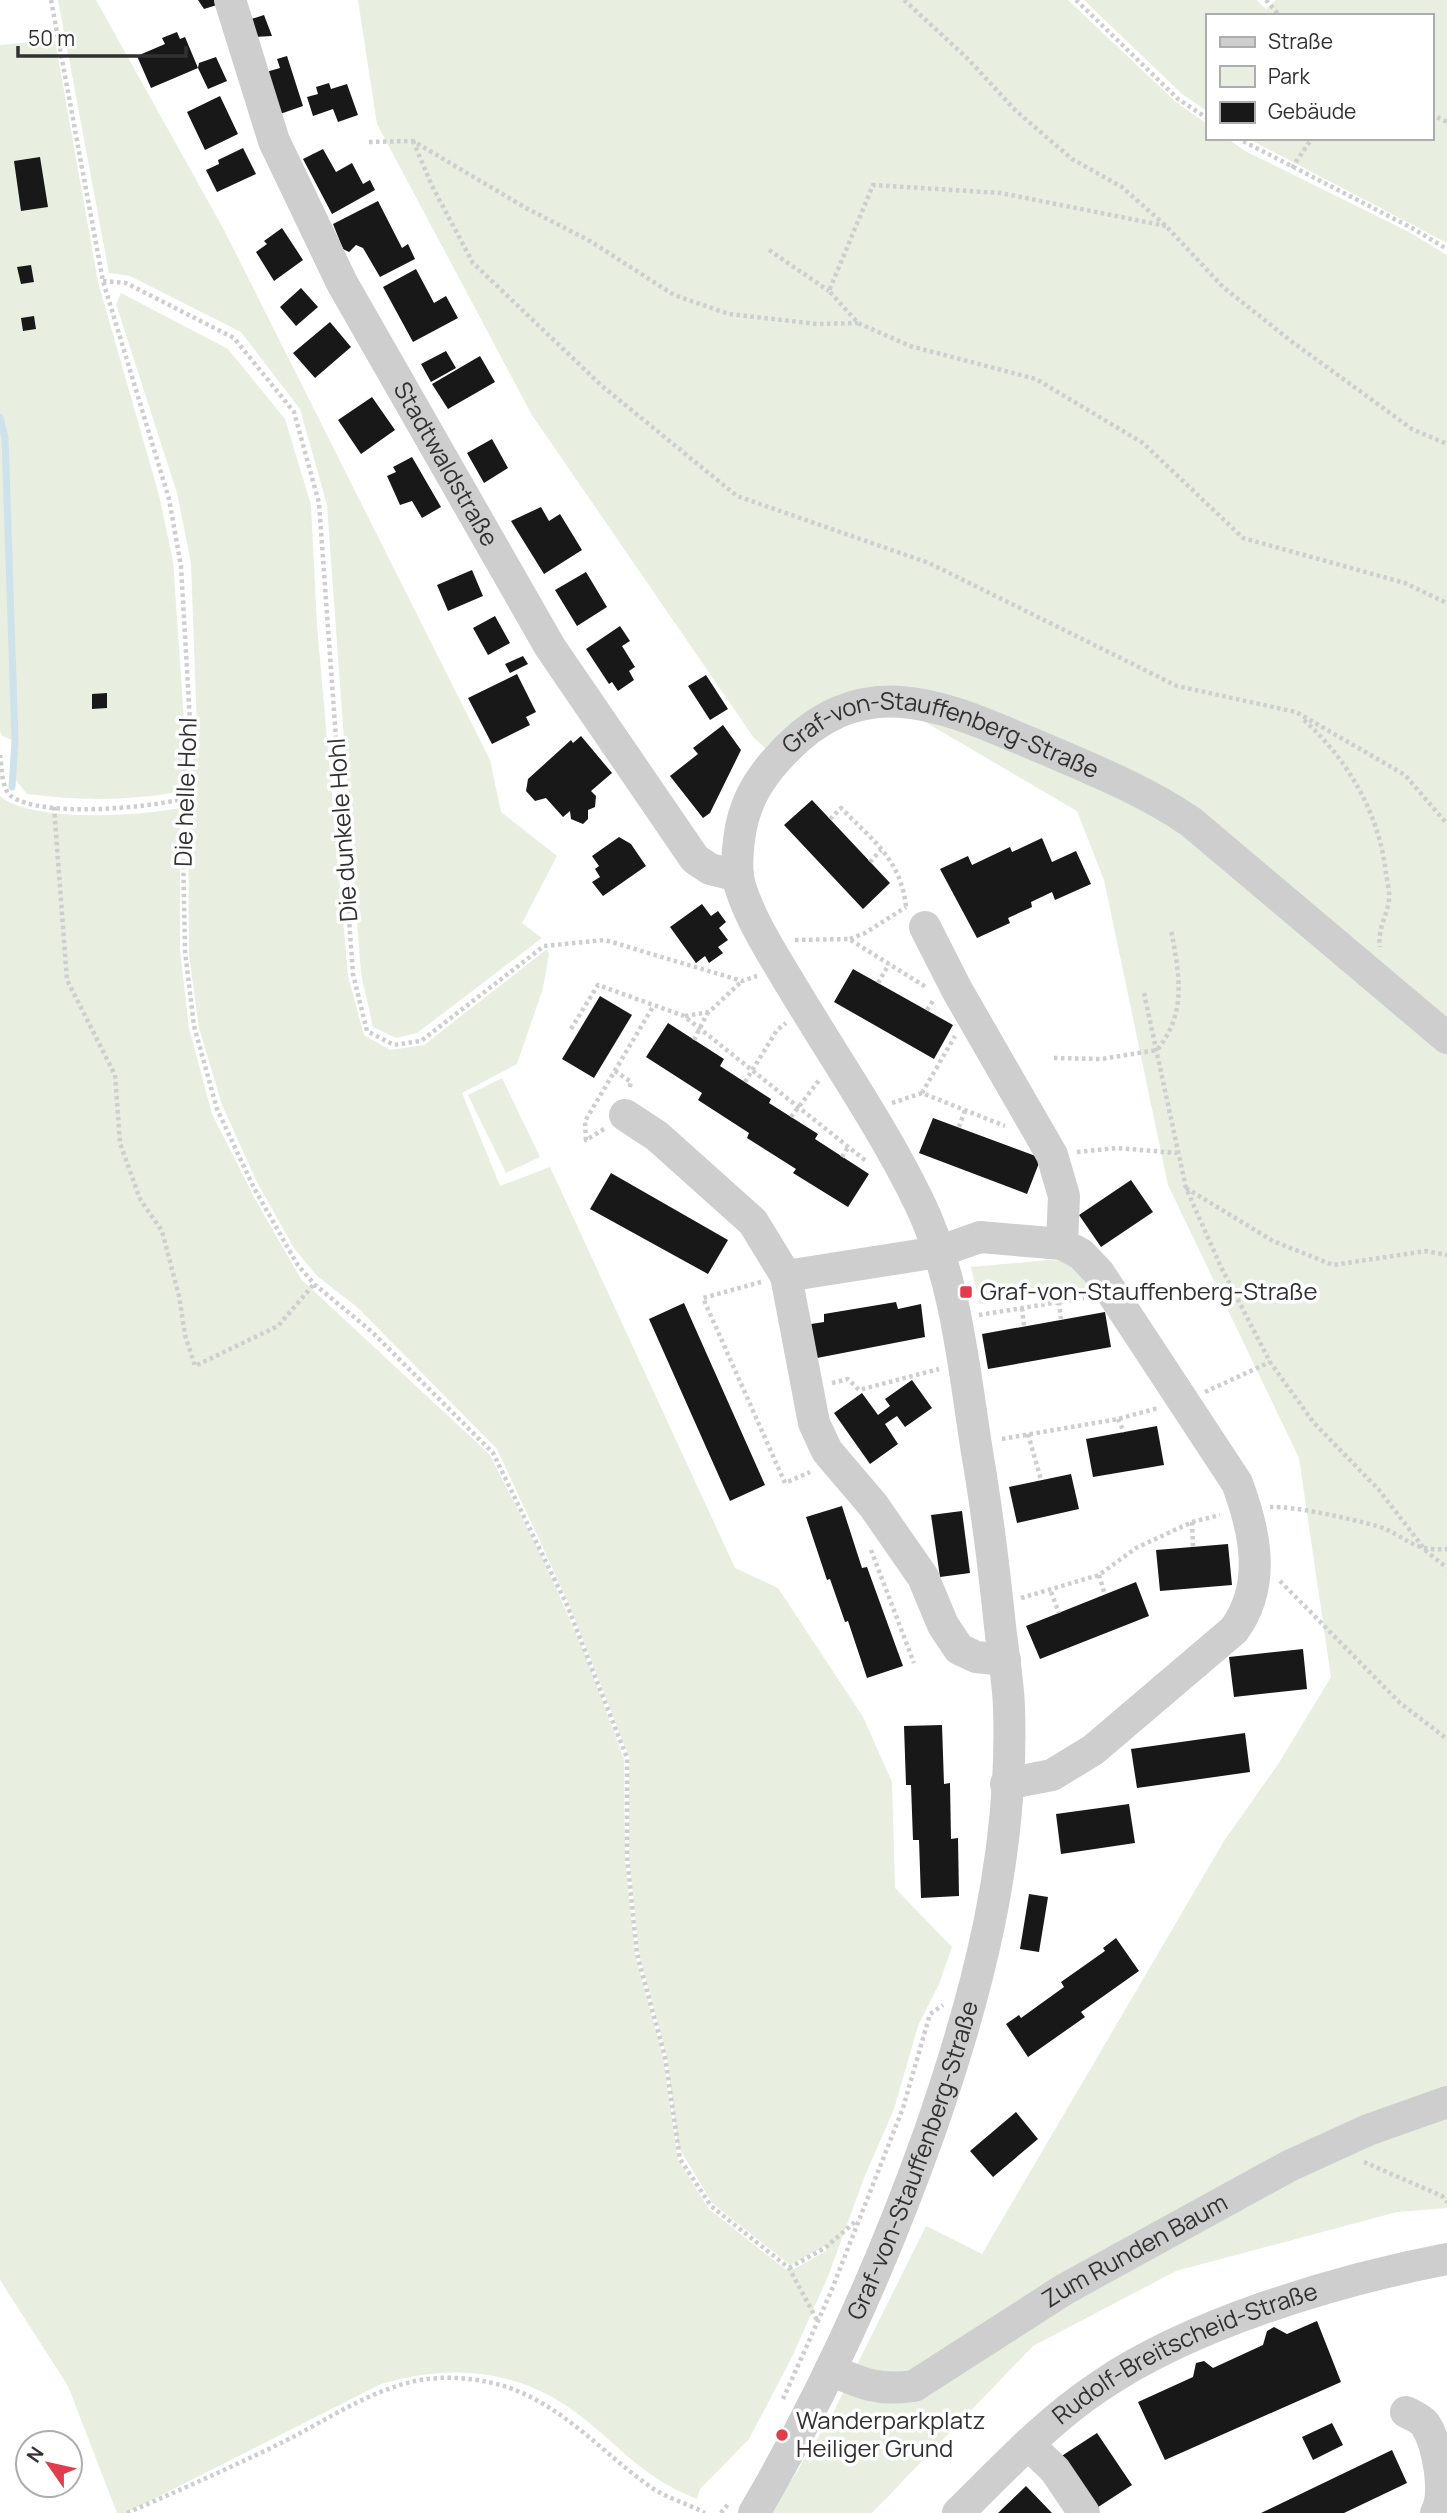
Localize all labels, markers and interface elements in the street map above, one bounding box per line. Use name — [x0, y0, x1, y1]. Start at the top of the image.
scale bar — [18, 14, 186, 58]
legend — [1206, 14, 1433, 140]
text: 50 m — [28, 24, 75, 52]
text: Straße — [1268, 27, 1333, 55]
text: Park — [1268, 62, 1310, 90]
text: Gebäude — [1268, 97, 1356, 125]
street label: Stadtwaldstraße — [387, 375, 507, 552]
text: Graf-von-Stauffenberg-Straße — [774, 683, 1105, 785]
street label: Die helle Hohl — [165, 717, 204, 867]
street label: Die dunkele Hohl — [319, 737, 364, 923]
street label: Graf-von-Stauffenberg-Straße — [774, 744, 1112, 790]
place label: Graf-von-Stauffenberg-Straße — [980, 1274, 1318, 1307]
marker: Graf-von-Stauffenberg-Straße — [958, 1284, 974, 1300]
street label: Graf-von-Stauffenberg-Straße — [838, 1997, 985, 2325]
street label: Zum Runden Baum — [1035, 2185, 1233, 2315]
street label: Rudolf-Breitscheid-Straße — [1044, 2274, 1321, 2431]
place label: Wanderparkplatz Heiliger Grund — [796, 2403, 985, 2464]
marker: Wanderparkplatz Heiliger Grund — [774, 2427, 790, 2443]
north arrow — [14, 2429, 84, 2499]
text: N — [20, 2442, 50, 2467]

